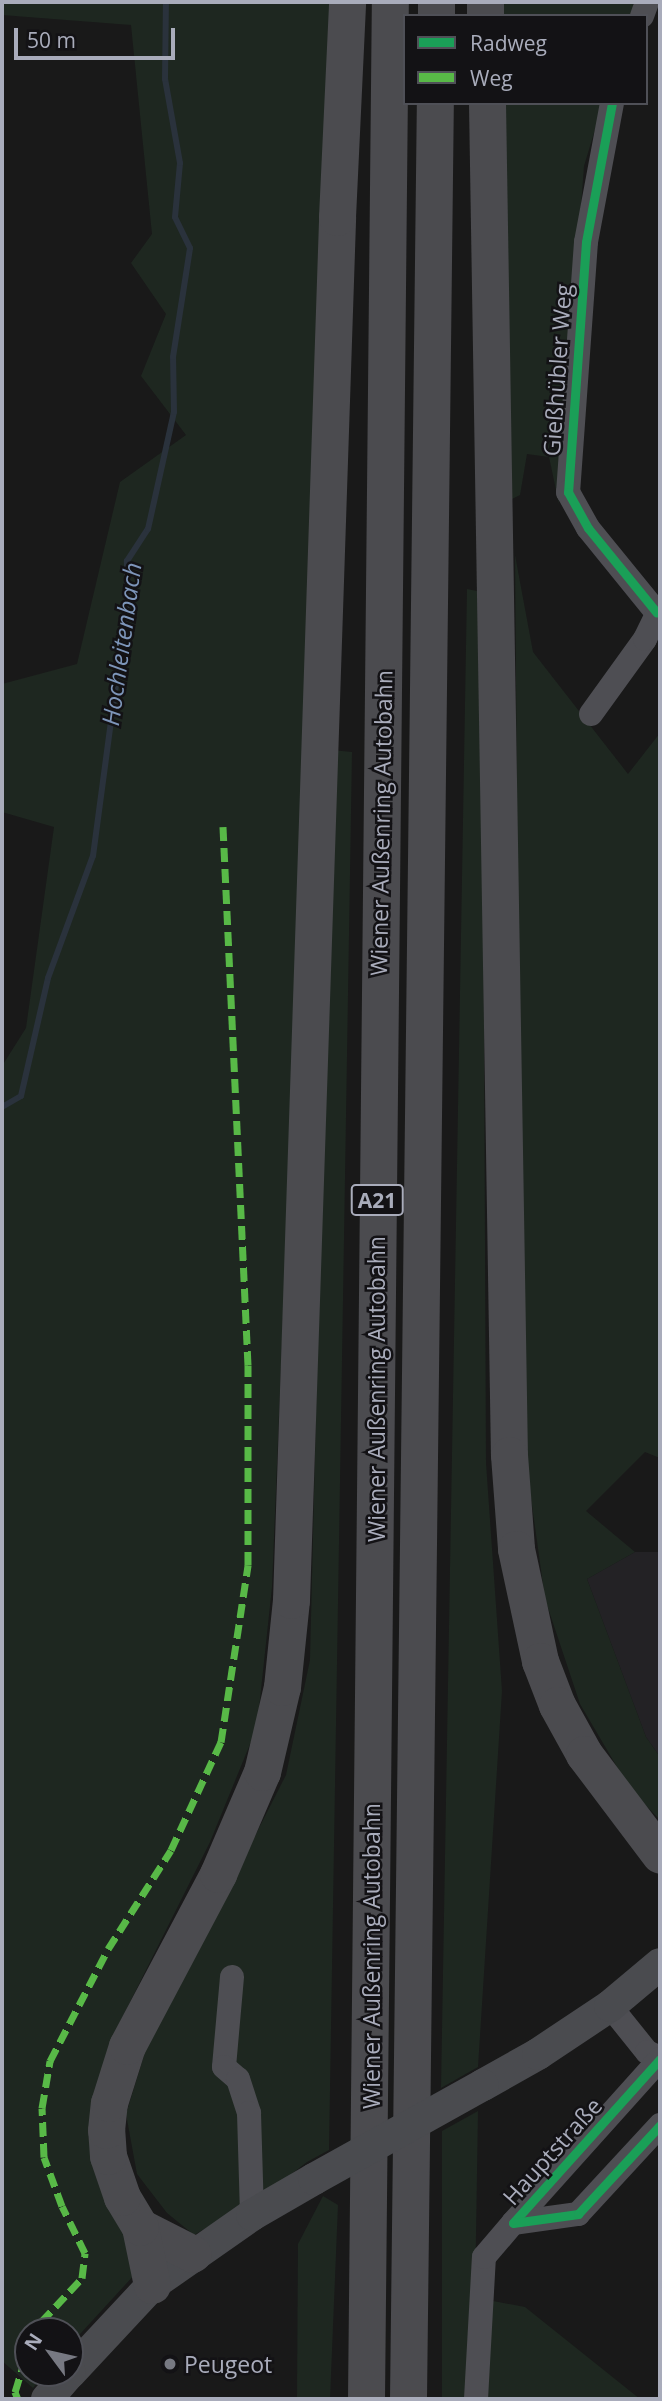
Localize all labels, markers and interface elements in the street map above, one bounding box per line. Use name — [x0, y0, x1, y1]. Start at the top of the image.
scale bar — [18, 14, 178, 58]
legend — [403, 14, 648, 105]
text: 50 m — [27, 26, 76, 54]
text: Radweg — [470, 29, 547, 57]
text: Weg — [470, 64, 513, 92]
street label: Gießhübler Weg — [537, 283, 577, 457]
water label: Hochleitenbach — [95, 561, 147, 727]
street label: Wiener Außenring Autobahn — [365, 670, 397, 976]
road number: A21 — [349, 1182, 405, 1218]
street label: Wiener Außenring Autobahn — [362, 1236, 390, 1542]
street label: Wiener Außenring Autobahn — [357, 1803, 385, 2109]
street label: Hauptstraße — [497, 2092, 607, 2210]
north arrow — [14, 2317, 84, 2387]
text: N — [18, 2328, 48, 2355]
place label: Peugeot — [184, 2350, 272, 2378]
marker: Peugeot — [162, 2356, 178, 2372]

